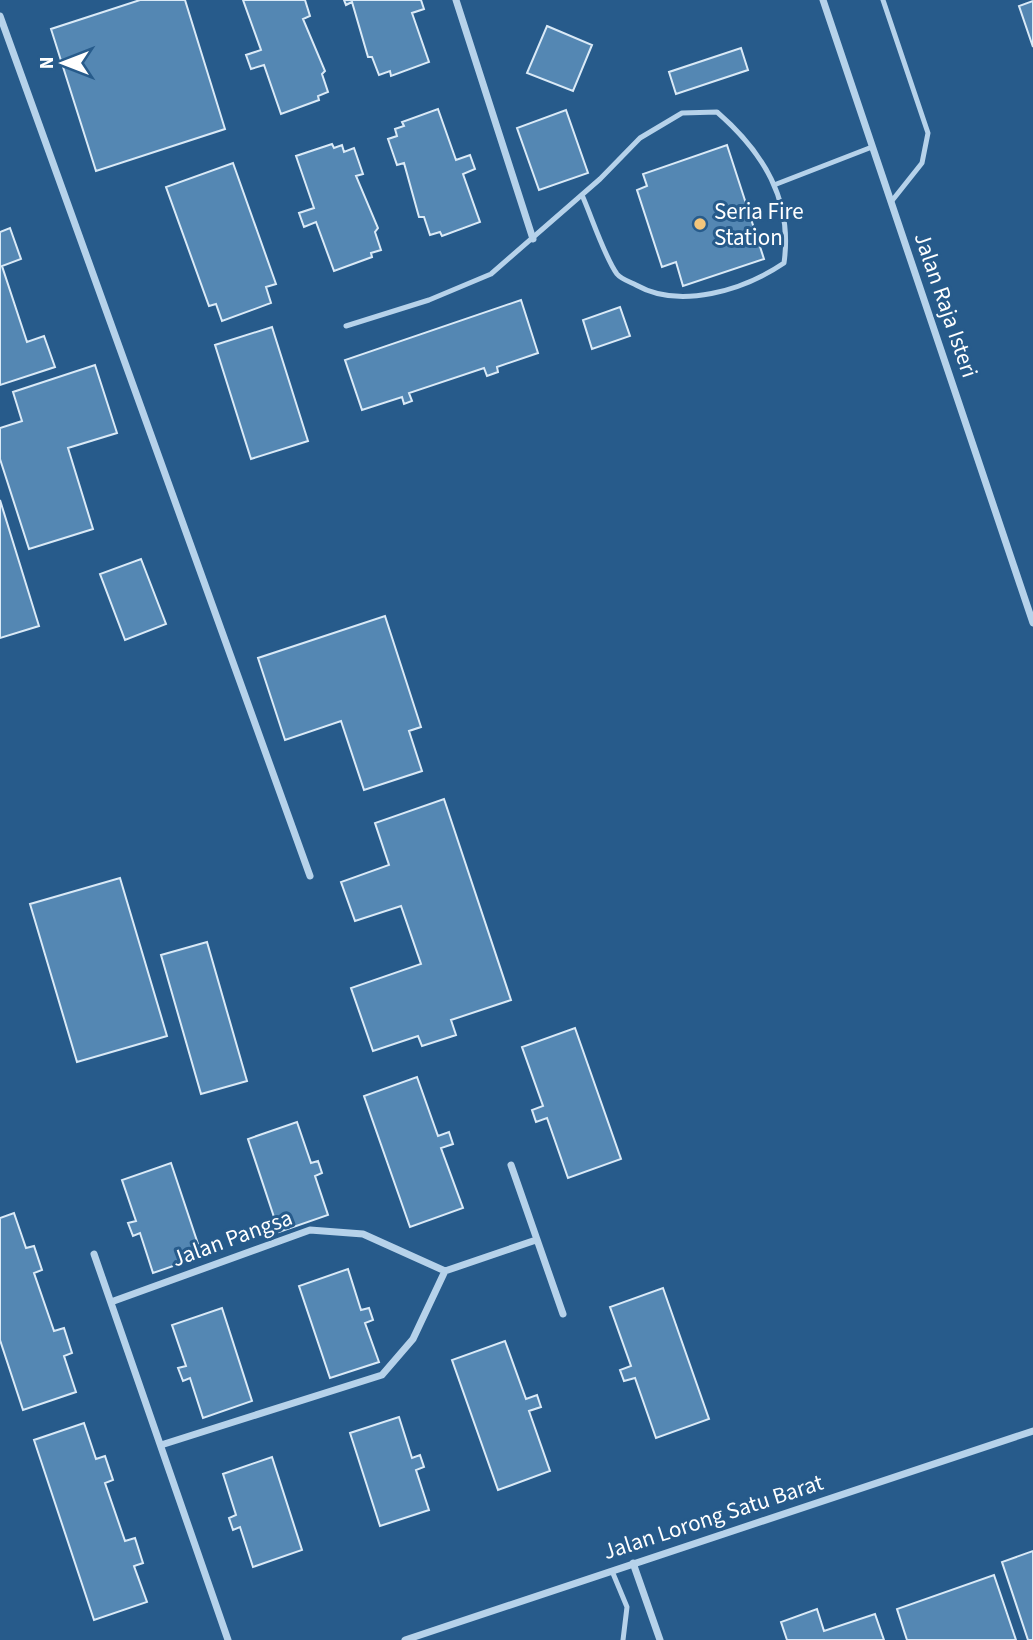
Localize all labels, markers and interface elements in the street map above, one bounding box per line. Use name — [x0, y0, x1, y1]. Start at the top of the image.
north arrow — [28, 28, 98, 98]
text: N — [34, 57, 61, 69]
place label: Seria Fire Station — [714, 195, 804, 254]
marker: Seria Fire Station — [692, 216, 708, 232]
street label: Jalan Raja Isteri — [906, 228, 986, 382]
street label: Jalan Pangsa — [167, 1201, 297, 1275]
street label: Jalan Lorong Satu Barat — [599, 1466, 828, 1568]

